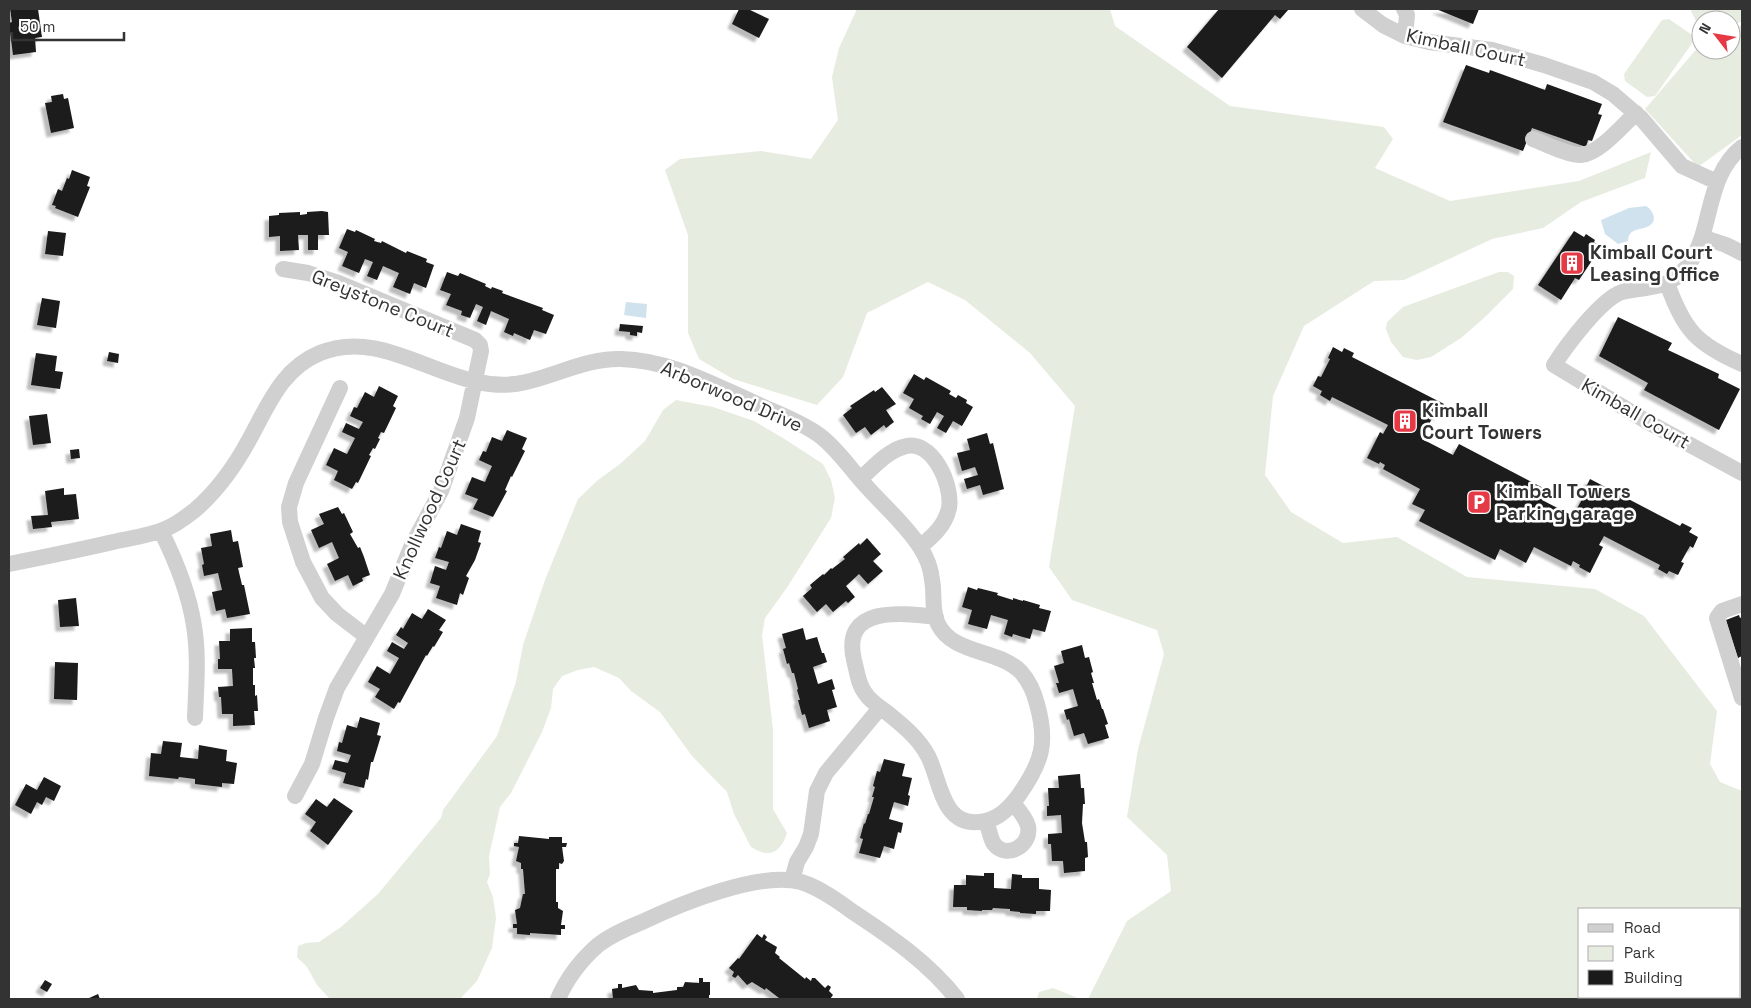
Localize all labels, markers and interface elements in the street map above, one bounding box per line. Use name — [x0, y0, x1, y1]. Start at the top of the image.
scale bar — [12, 10, 125, 42]
north arrow — [1691, 10, 1741, 60]
text: 50 m — [20, 17, 55, 36]
text: N — [1695, 20, 1715, 37]
street label: Kimball Court — [1404, 23, 1528, 72]
place label: Kimball Court Leasing Office — [1590, 240, 1720, 287]
building icon: Kimball Court Leasing Office — [1559, 250, 1585, 276]
street label: Greystone Court — [308, 264, 458, 343]
street label: Arborwood Drive — [657, 355, 806, 438]
street label: Kimball Court — [1577, 372, 1695, 455]
place label: Kimball Court Towers — [1422, 398, 1542, 445]
building icon: Kimball Court Towers — [1392, 408, 1418, 434]
street label: Knollwood Court — [387, 435, 472, 583]
place label: Kimball Towers Parking garage — [1496, 479, 1635, 526]
parking icon: Kimball Towers Parking garage — [1466, 489, 1492, 515]
legend — [1578, 908, 1741, 998]
text: Road — [1624, 918, 1661, 937]
text: Park — [1624, 943, 1655, 962]
text: Building — [1624, 968, 1683, 987]

